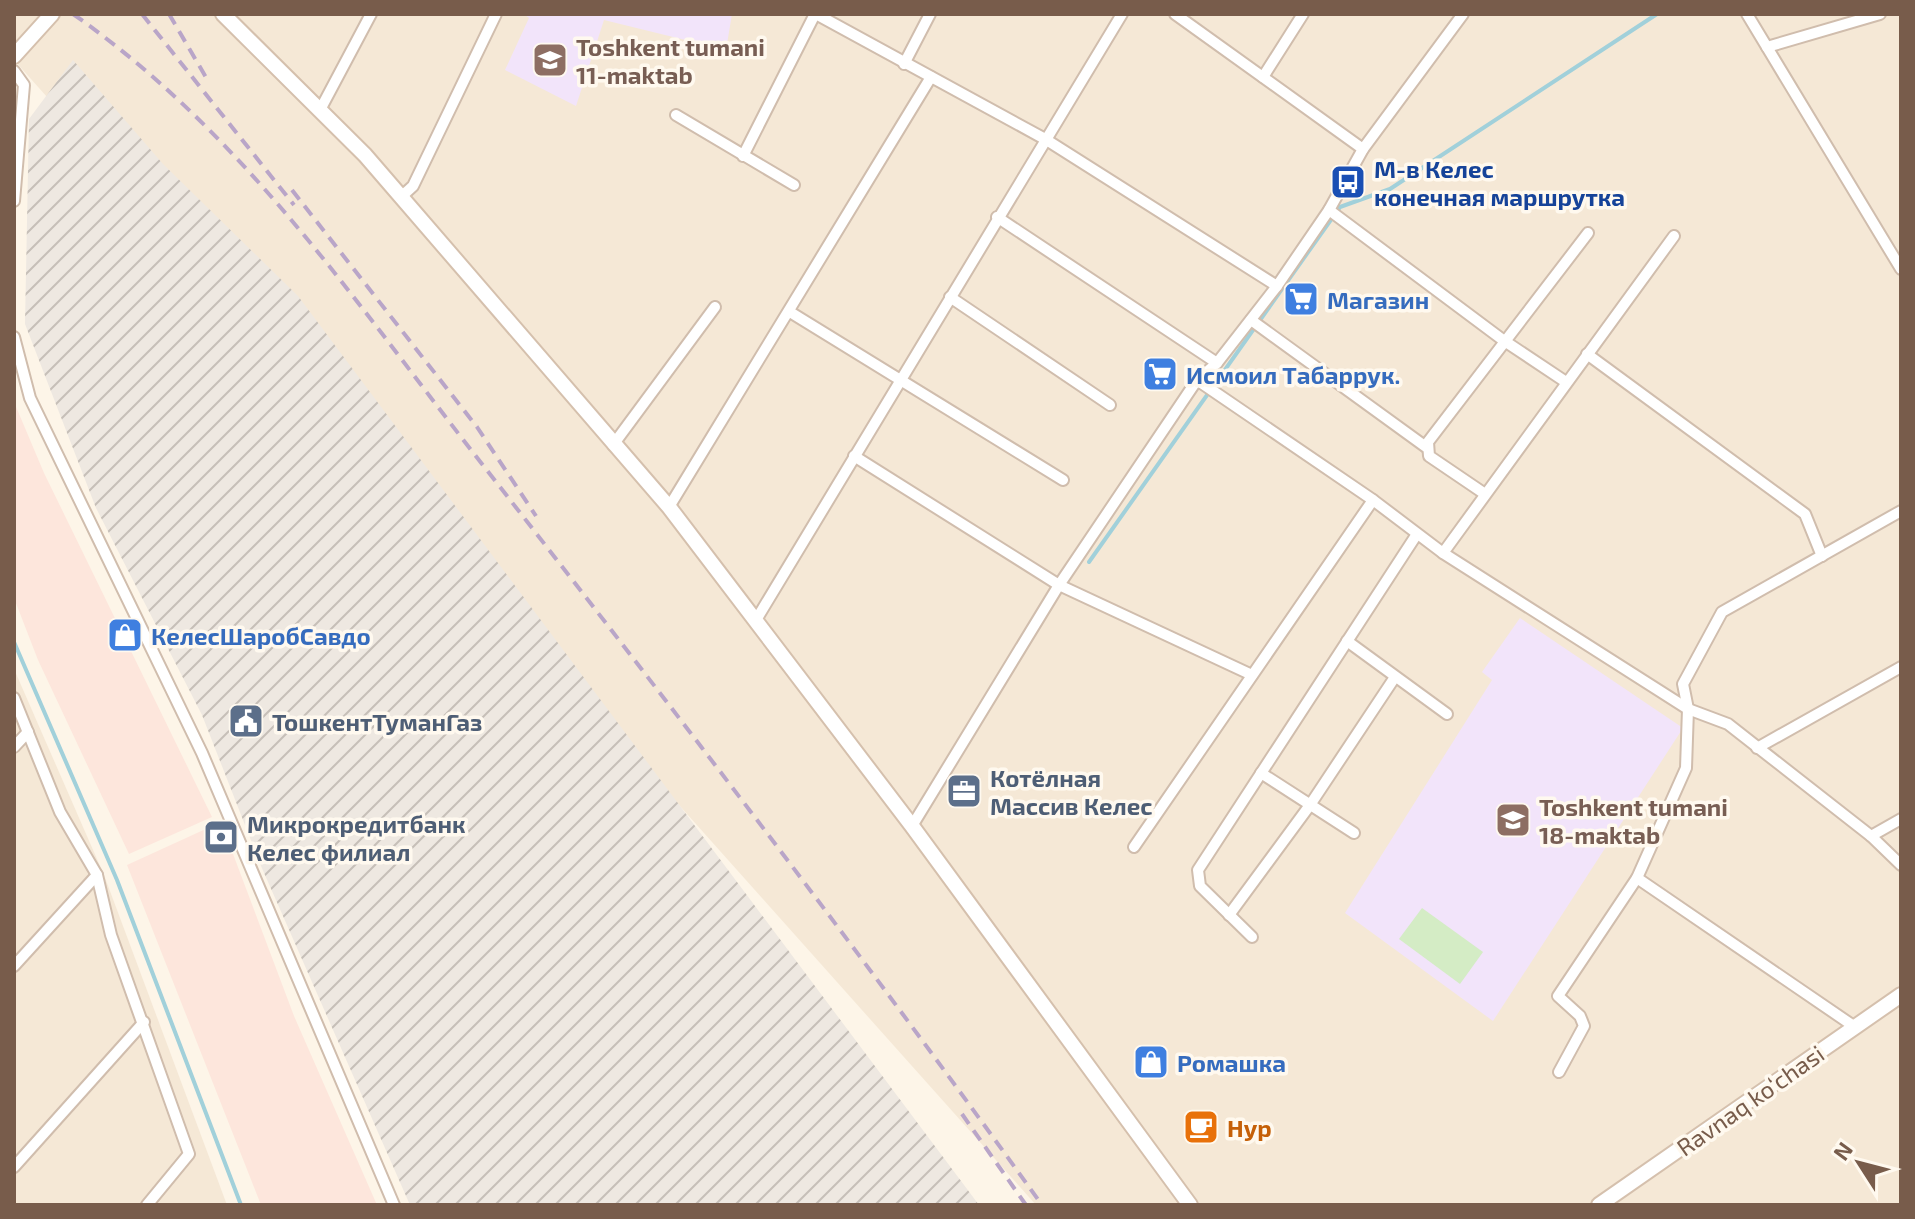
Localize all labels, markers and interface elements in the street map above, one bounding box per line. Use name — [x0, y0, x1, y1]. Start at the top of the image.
place label: Toshkent tumani 11-maktab — [576, 32, 765, 89]
school or university icon: Toshkent tumani 11-maktab — [531, 41, 569, 79]
place label: М-в Келес конечная маршрутка — [1374, 154, 1625, 211]
bus stop icon: М-в Келес конечная маршрутка — [1329, 163, 1367, 201]
supermarket icon: Магазин — [1282, 280, 1320, 318]
place label: Магазин — [1327, 285, 1429, 314]
supermarket icon: Исмоил Табаррук. — [1141, 355, 1179, 393]
place label: Исмоил Табаррук. — [1186, 360, 1400, 389]
shop icon: КелесШаробСавдо — [106, 616, 144, 654]
place label: КелесШаробСавдо — [151, 621, 371, 650]
public building icon: ТошкентТуманГаз — [227, 702, 265, 740]
place label: ТошкентТуманГаз — [272, 707, 482, 736]
place label: Котёлная Массив Келес — [990, 763, 1152, 820]
office icon: Котёлная Массив Келес — [945, 772, 983, 810]
place label: Toshkent tumani 18-maktab — [1539, 792, 1728, 849]
school or university icon: Toshkent tumani 18-maktab — [1494, 801, 1532, 839]
place label: Микрокредитбанк Келес филиал — [247, 809, 466, 866]
bank icon: Микрокредитбанк Келес филиал — [202, 818, 240, 856]
street label: Ravnaq ko‘chasi — [1671, 1038, 1829, 1162]
shop icon: Ромашка — [1132, 1043, 1170, 1081]
place label: Ромашка — [1177, 1048, 1286, 1077]
cafe icon: Нур — [1182, 1108, 1220, 1146]
place label: Нур — [1227, 1113, 1272, 1142]
north arrow — [1819, 1123, 1899, 1203]
text: N — [1827, 1137, 1857, 1165]

